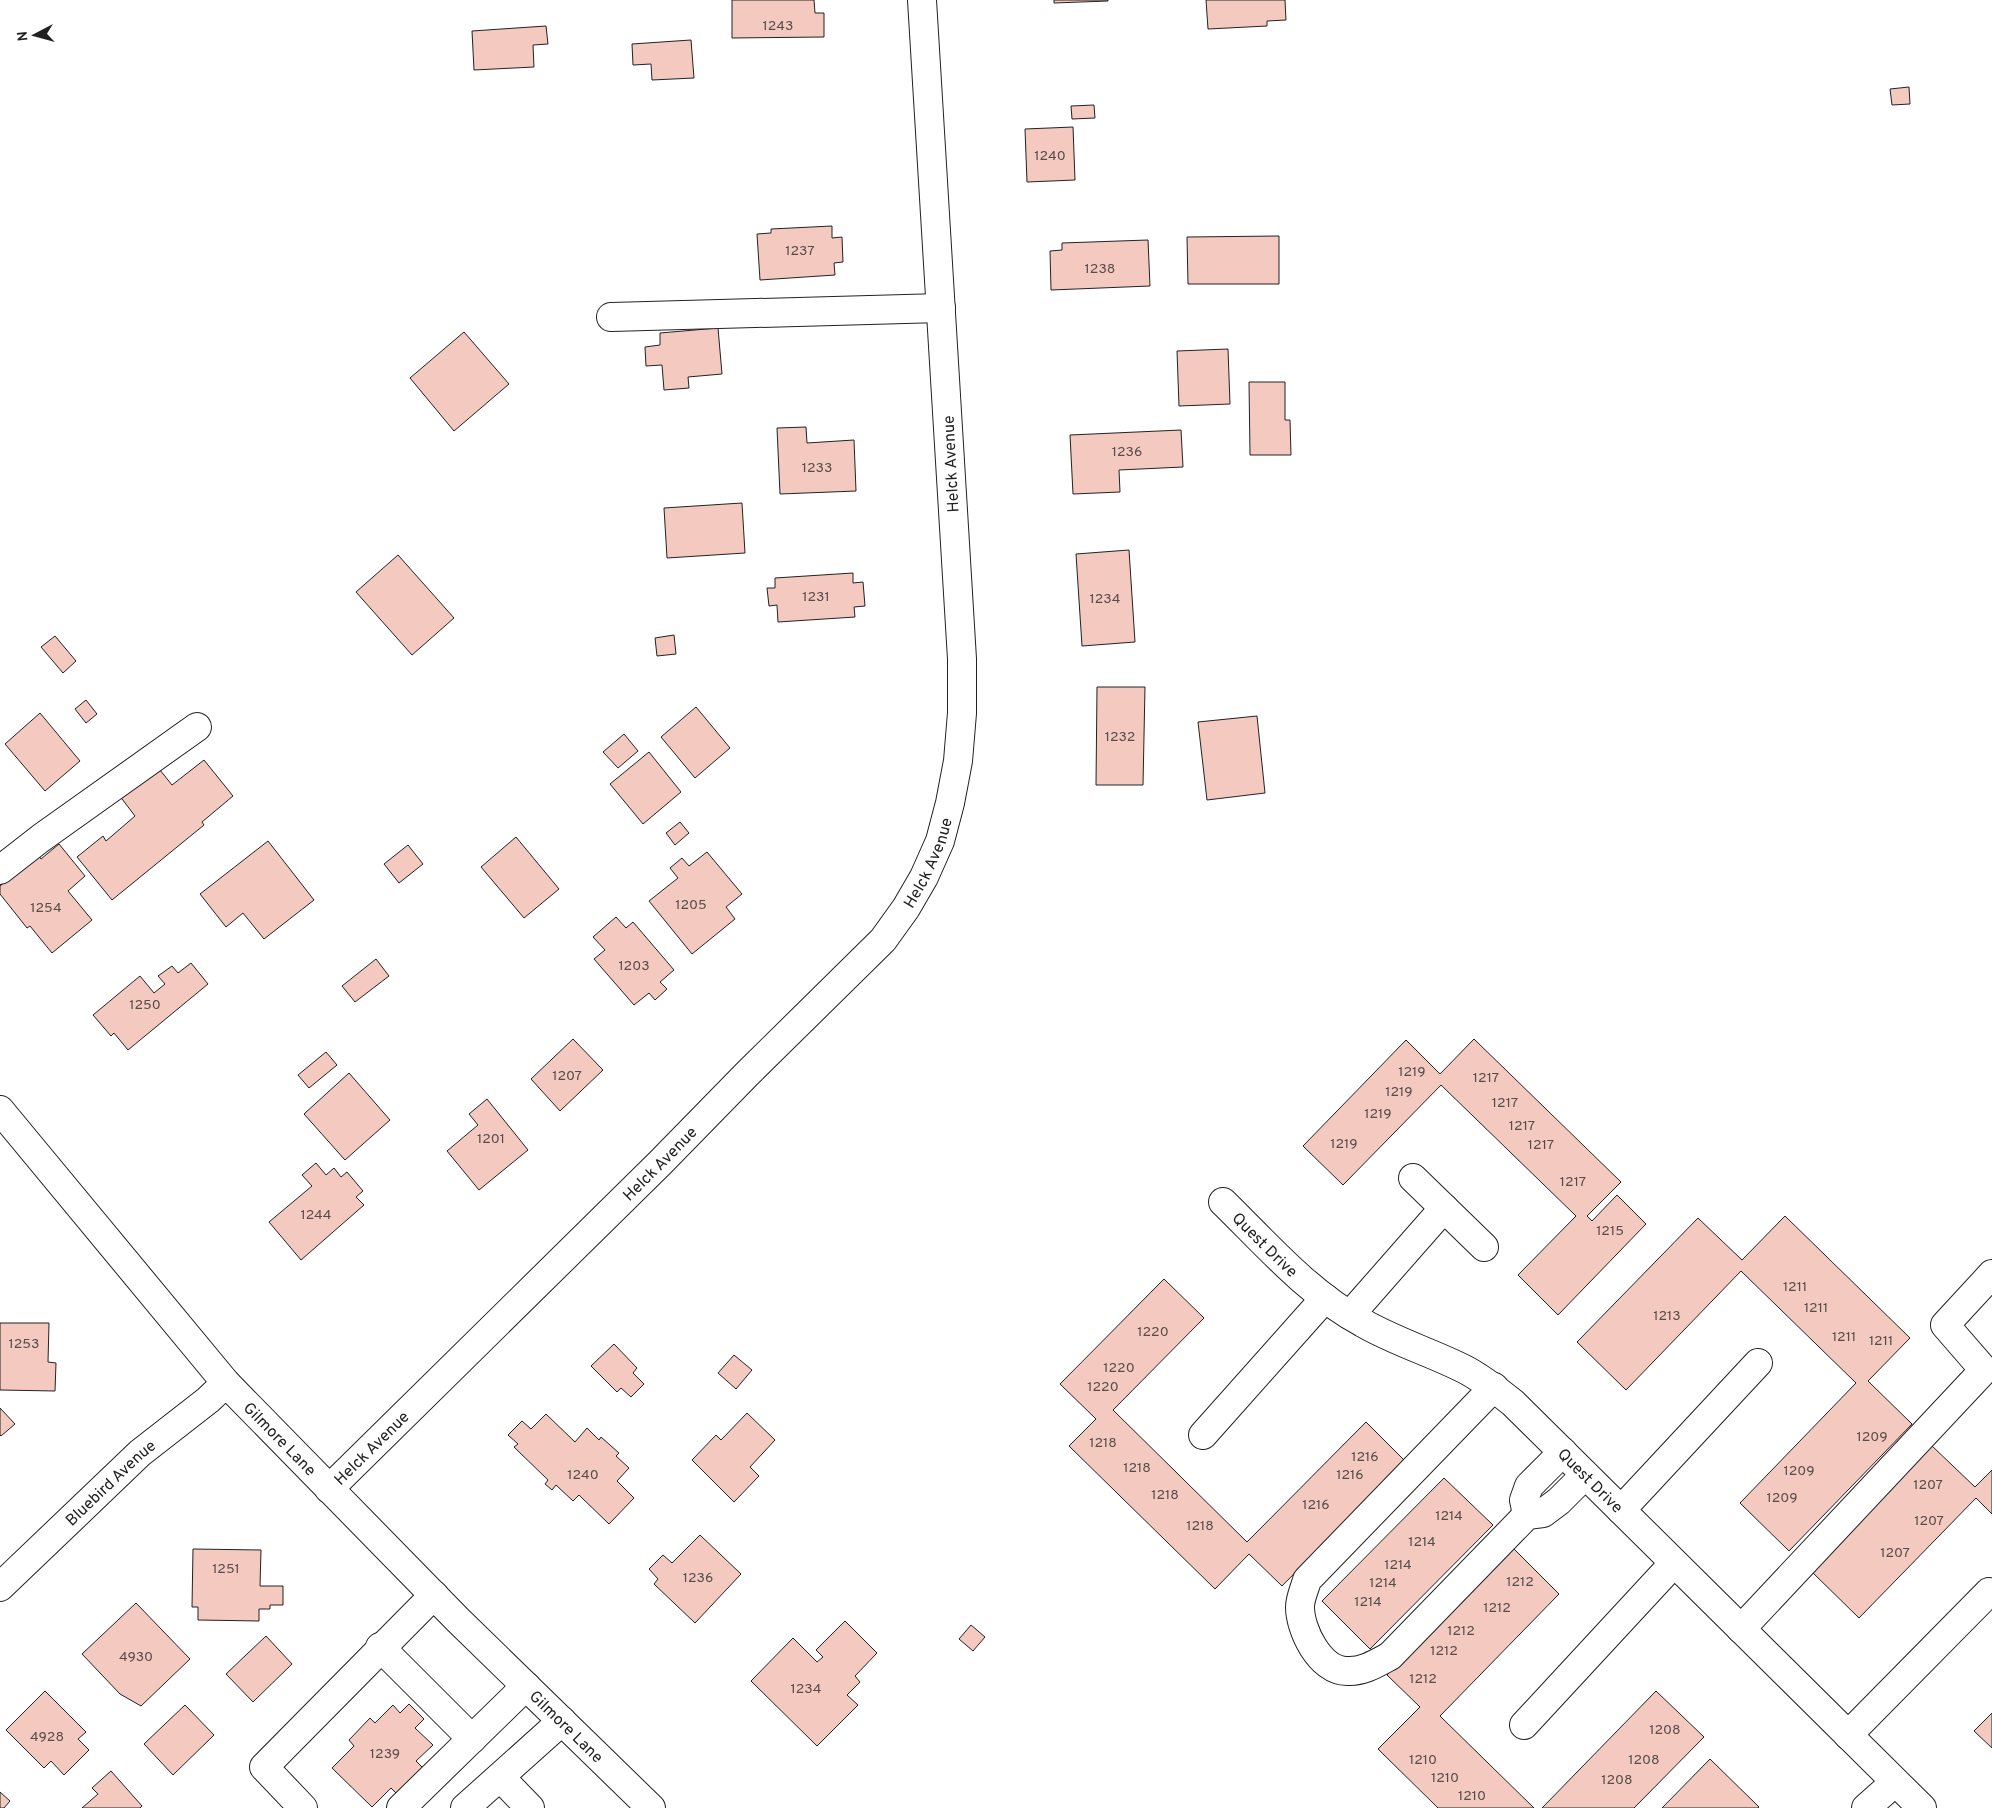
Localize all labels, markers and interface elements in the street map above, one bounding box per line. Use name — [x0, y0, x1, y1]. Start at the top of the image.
north arrow — [10, 10, 60, 60]
house number: 1243 — [763, 18, 793, 35]
text: N — [15, 30, 33, 42]
house number: 1240 — [1034, 148, 1066, 165]
house number: 1237 — [785, 243, 815, 260]
house number: 1238 — [1085, 261, 1115, 278]
street label: Helck Avenue — [939, 415, 965, 513]
house number: 1236 — [1112, 444, 1142, 461]
house number: 1233 — [802, 460, 832, 477]
house number: 1231 — [802, 589, 830, 606]
house number: 1234 — [1090, 591, 1120, 608]
house number: 1232 — [1105, 729, 1135, 746]
street label: Helck Avenue — [900, 816, 958, 912]
house number: 1205 — [675, 897, 707, 914]
house number: 1254 — [30, 900, 62, 917]
house number: 1203 — [618, 958, 650, 975]
house number: 1250 — [129, 997, 161, 1014]
house number: 1219 — [1398, 1064, 1426, 1081]
house number: 1207 — [552, 1068, 582, 1085]
house number: 1217 — [1473, 1070, 1499, 1087]
house number: 1219 — [1385, 1084, 1413, 1101]
house number: 1217 — [1492, 1095, 1518, 1112]
house number: 1219 — [1364, 1106, 1392, 1123]
house number: 1217 — [1509, 1118, 1535, 1135]
street label: Helck Avenue — [619, 1123, 702, 1206]
house number: 1201 — [477, 1131, 505, 1148]
house number: 1219 — [1330, 1136, 1358, 1153]
house number: 1217 — [1528, 1137, 1554, 1154]
house number: 1217 — [1560, 1174, 1586, 1191]
house number: 1244 — [300, 1207, 332, 1224]
street label: Quest Drive — [1227, 1209, 1301, 1283]
house number: 1215 — [1596, 1223, 1624, 1240]
house number: 1211 — [1783, 1279, 1807, 1296]
house number: 1211 — [1804, 1300, 1828, 1317]
house number: 1213 — [1653, 1308, 1681, 1325]
house number: 1220 — [1137, 1324, 1169, 1341]
house number: 1211 — [1832, 1329, 1856, 1346]
house number: 1211 — [1869, 1333, 1893, 1350]
house number: 1253 — [9, 1336, 39, 1353]
house number: 1220 — [1103, 1360, 1135, 1377]
house number: 1220 — [1087, 1379, 1119, 1396]
street label: Gilmore Lane — [238, 1399, 319, 1481]
street label: Helck Avenue — [331, 1408, 414, 1490]
house number: 1209 — [1856, 1429, 1888, 1446]
house number: 1218 — [1089, 1435, 1117, 1452]
street label: Bluebird Avenue — [62, 1436, 160, 1531]
street label: Quest Drive — [1552, 1445, 1626, 1518]
house number: 1216 — [1351, 1449, 1379, 1466]
house number: 1218 — [1123, 1460, 1151, 1477]
house number: 1209 — [1783, 1463, 1815, 1480]
house number: 1240 — [567, 1467, 599, 1484]
house number: 1216 — [1336, 1467, 1364, 1484]
house number: 1207 — [1913, 1477, 1943, 1494]
house number: 1218 — [1151, 1487, 1179, 1504]
house number: 1209 — [1766, 1490, 1798, 1507]
house number: 1216 — [1302, 1497, 1330, 1514]
house number: 1214 — [1435, 1508, 1463, 1525]
house number: 1207 — [1914, 1513, 1944, 1530]
house number: 1218 — [1186, 1518, 1214, 1535]
house number: 1214 — [1408, 1534, 1436, 1551]
house number: 1207 — [1880, 1545, 1910, 1562]
house number: 1214 — [1384, 1557, 1412, 1574]
house number: 1251 — [212, 1561, 240, 1578]
house number: 1236 — [683, 1570, 713, 1587]
house number: 1212 — [1506, 1574, 1534, 1591]
house number: 1214 — [1369, 1575, 1397, 1592]
house number: 1214 — [1354, 1594, 1382, 1611]
house number: 1212 — [1483, 1600, 1511, 1617]
house number: 1212 — [1447, 1623, 1475, 1640]
house number: 1212 — [1430, 1643, 1458, 1660]
house number: 4930 — [119, 1649, 153, 1666]
house number: 1212 — [1409, 1671, 1437, 1688]
house number: 1234 — [791, 1681, 821, 1698]
street label: Gilmore Lane — [524, 1687, 607, 1768]
house number: 1208 — [1649, 1722, 1681, 1739]
house number: 4928 — [30, 1729, 64, 1746]
house number: 1239 — [370, 1746, 400, 1763]
house number: 1210 — [1409, 1752, 1437, 1769]
house number: 1208 — [1628, 1752, 1660, 1769]
house number: 1210 — [1431, 1770, 1459, 1787]
house number: 1208 — [1601, 1772, 1633, 1789]
house number: 1210 — [1458, 1788, 1486, 1805]

